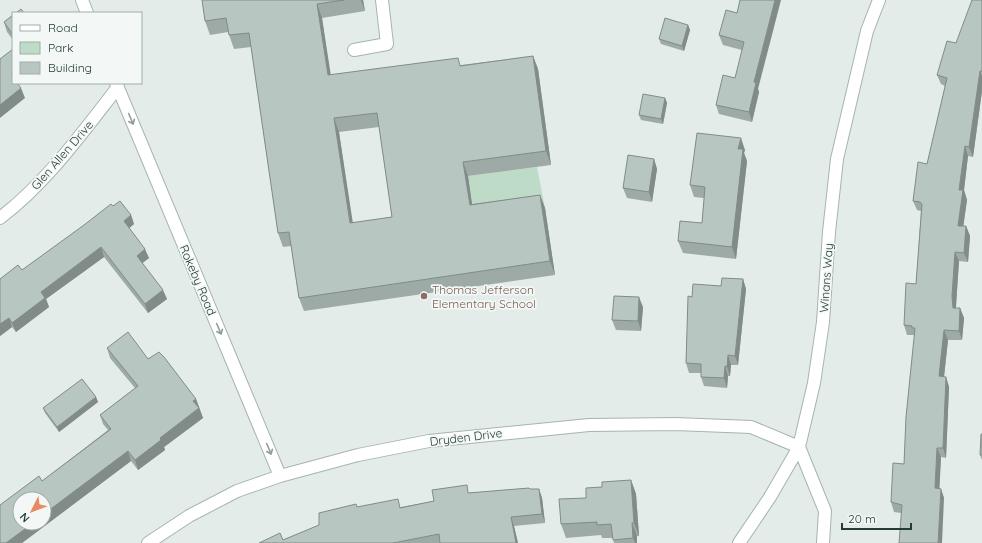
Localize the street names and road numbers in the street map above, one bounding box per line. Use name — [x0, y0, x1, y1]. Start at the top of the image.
street label: Glen Allen Drive — [28, 117, 96, 193]
street label: Rokeby Road — [176, 242, 220, 318]
street label: Winans Way — [816, 243, 836, 313]
street label: Dryden Drive — [429, 425, 503, 449]

